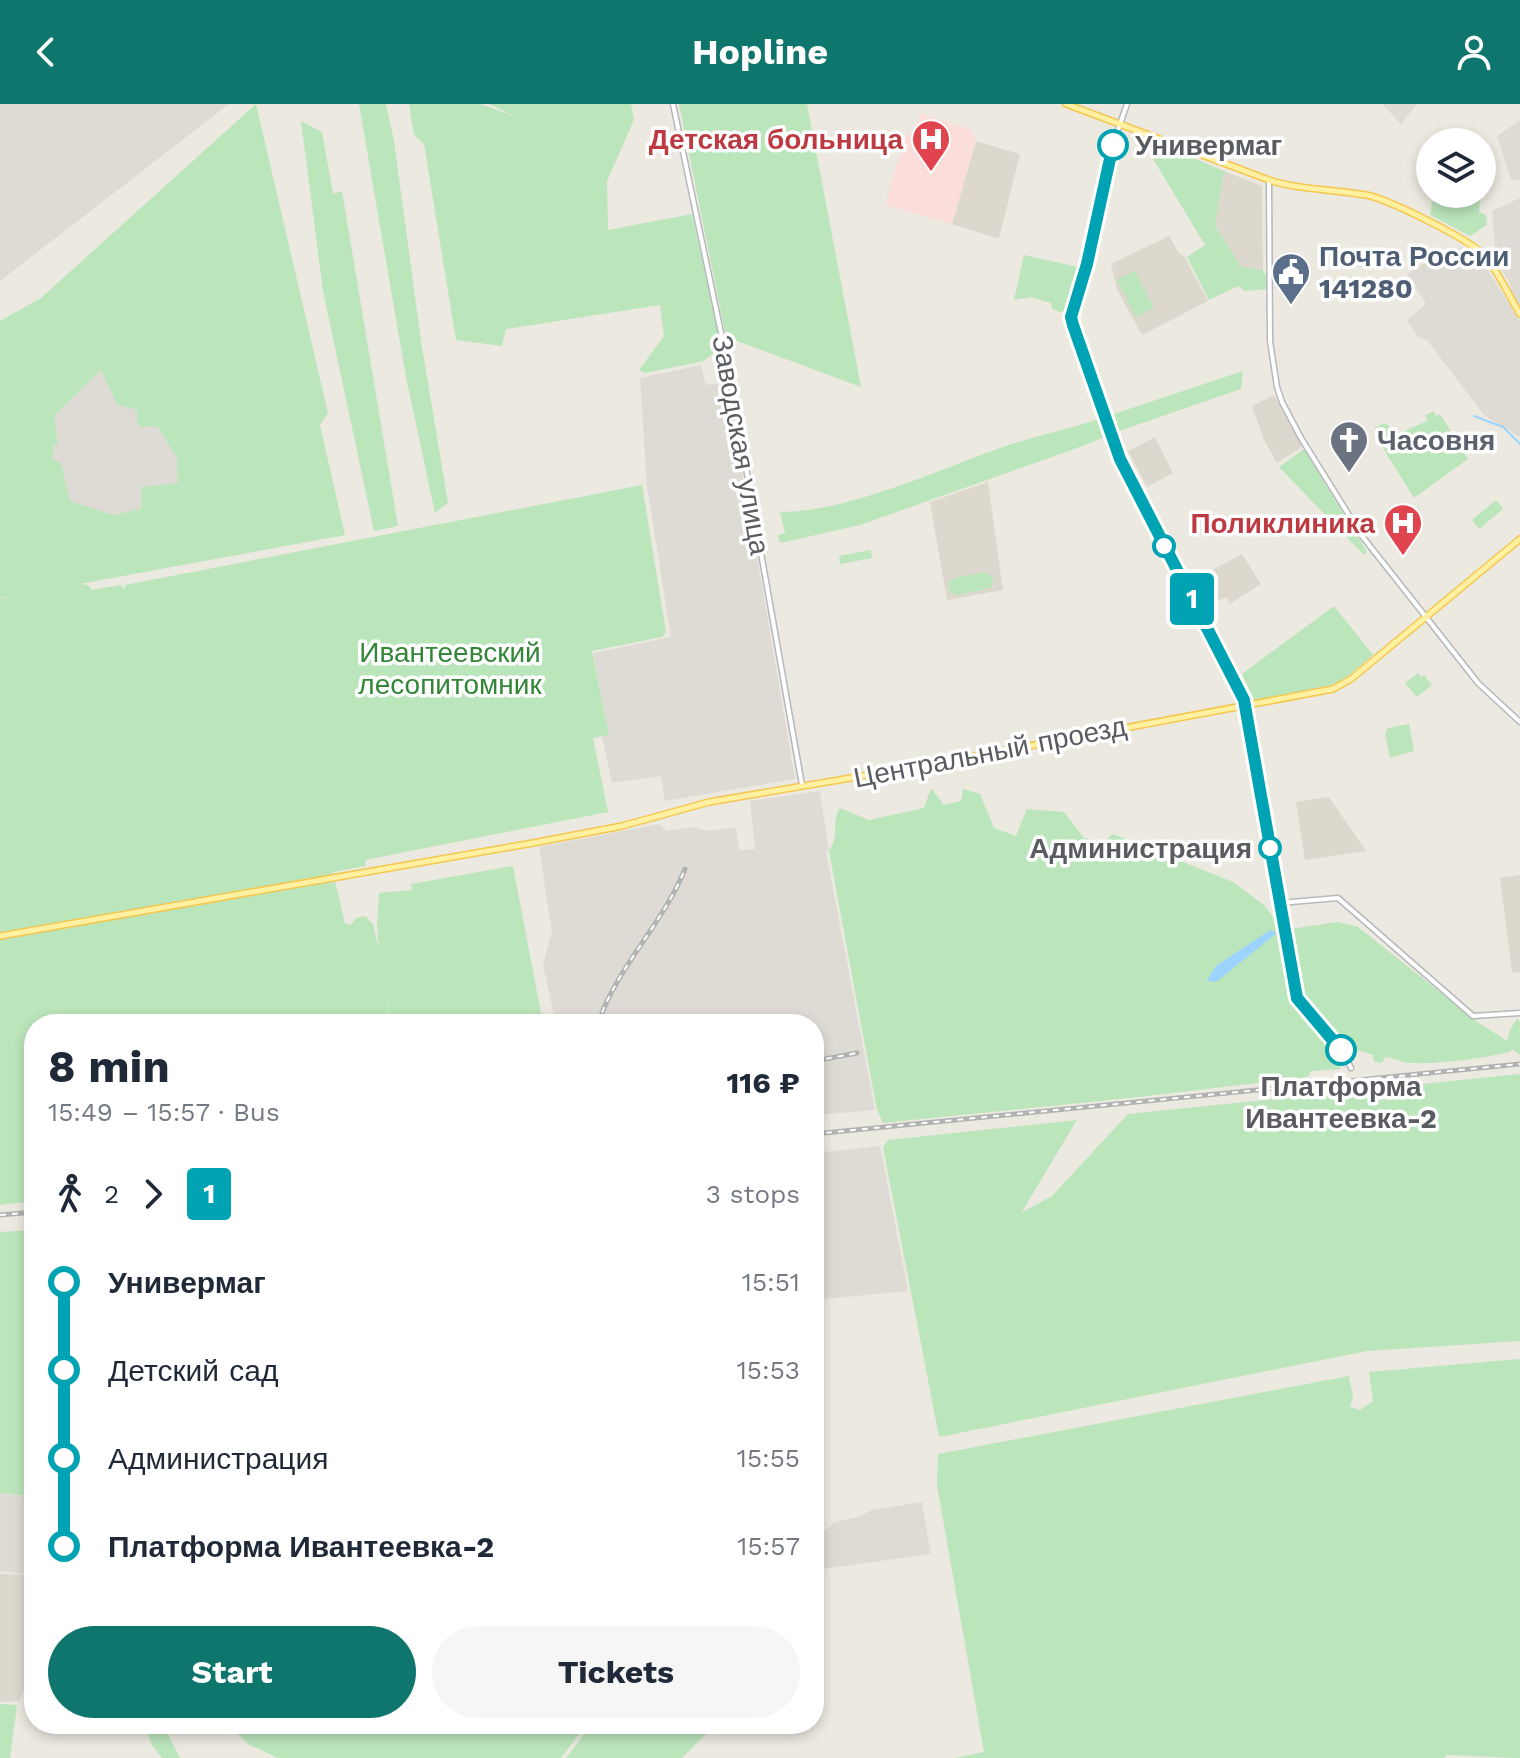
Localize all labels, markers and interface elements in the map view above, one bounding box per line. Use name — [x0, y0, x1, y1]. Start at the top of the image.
icon: back — [24, 30, 68, 74]
icon: person — [1452, 30, 1496, 74]
text: Hopline — [692, 31, 828, 73]
hospital icon: Детская больница — [910, 118, 952, 173]
place label: Детская больница — [649, 123, 903, 156]
map controls — [1416, 128, 1496, 208]
button: layers — [1416, 128, 1496, 208]
place label: Универмаг — [1135, 129, 1282, 162]
marker: Универмаг — [1098, 130, 1128, 160]
place label: Почта России 141280 — [1319, 240, 1509, 305]
public building icon: Почта России 141280 — [1270, 251, 1312, 306]
street label: Заводская улица — [705, 333, 777, 558]
church icon: Часовня — [1328, 419, 1370, 474]
place label: Часовня — [1377, 424, 1495, 457]
hospital icon: Поликлиника — [1382, 502, 1424, 557]
place label: Поликлиника — [1190, 507, 1375, 540]
unlabelled marker — [1153, 535, 1175, 557]
line badge: 1 — [1166, 573, 1218, 625]
text: 1 — [1186, 582, 1198, 615]
park label: Ивантеевский лесопитомник — [358, 636, 542, 701]
street label: Центральный проезд — [851, 709, 1129, 795]
place label: Администрация — [1029, 832, 1252, 865]
marker: Администрация — [1259, 837, 1281, 859]
marker: Платформа Ивантеевка-2 — [1326, 1035, 1356, 1065]
text: 8 min — [48, 1041, 170, 1093]
text: 116 ₽ — [726, 1065, 800, 1100]
place label: Платформа Ивантеевка-2 — [1245, 1070, 1437, 1135]
text: 15:49 – 15:57 · Bus — [48, 1097, 280, 1127]
icon: walk — [48, 1172, 92, 1216]
icon: forward — [131, 1172, 175, 1216]
text: 1 — [203, 1177, 215, 1210]
text: 2 — [104, 1179, 119, 1209]
text: 3 stops — [706, 1179, 800, 1209]
text: Универмаг — [108, 1265, 266, 1300]
text: 15:51 — [742, 1267, 800, 1297]
text: Детский сад — [108, 1353, 278, 1388]
text: 15:53 — [737, 1355, 800, 1385]
text: Администрация — [108, 1441, 329, 1476]
text: 15:55 — [737, 1443, 800, 1473]
text: Платформа Ивантеевка-2 — [108, 1529, 494, 1564]
text: 15:57 — [737, 1531, 800, 1561]
button: Start — [48, 1626, 416, 1718]
button: Tickets — [432, 1626, 800, 1718]

